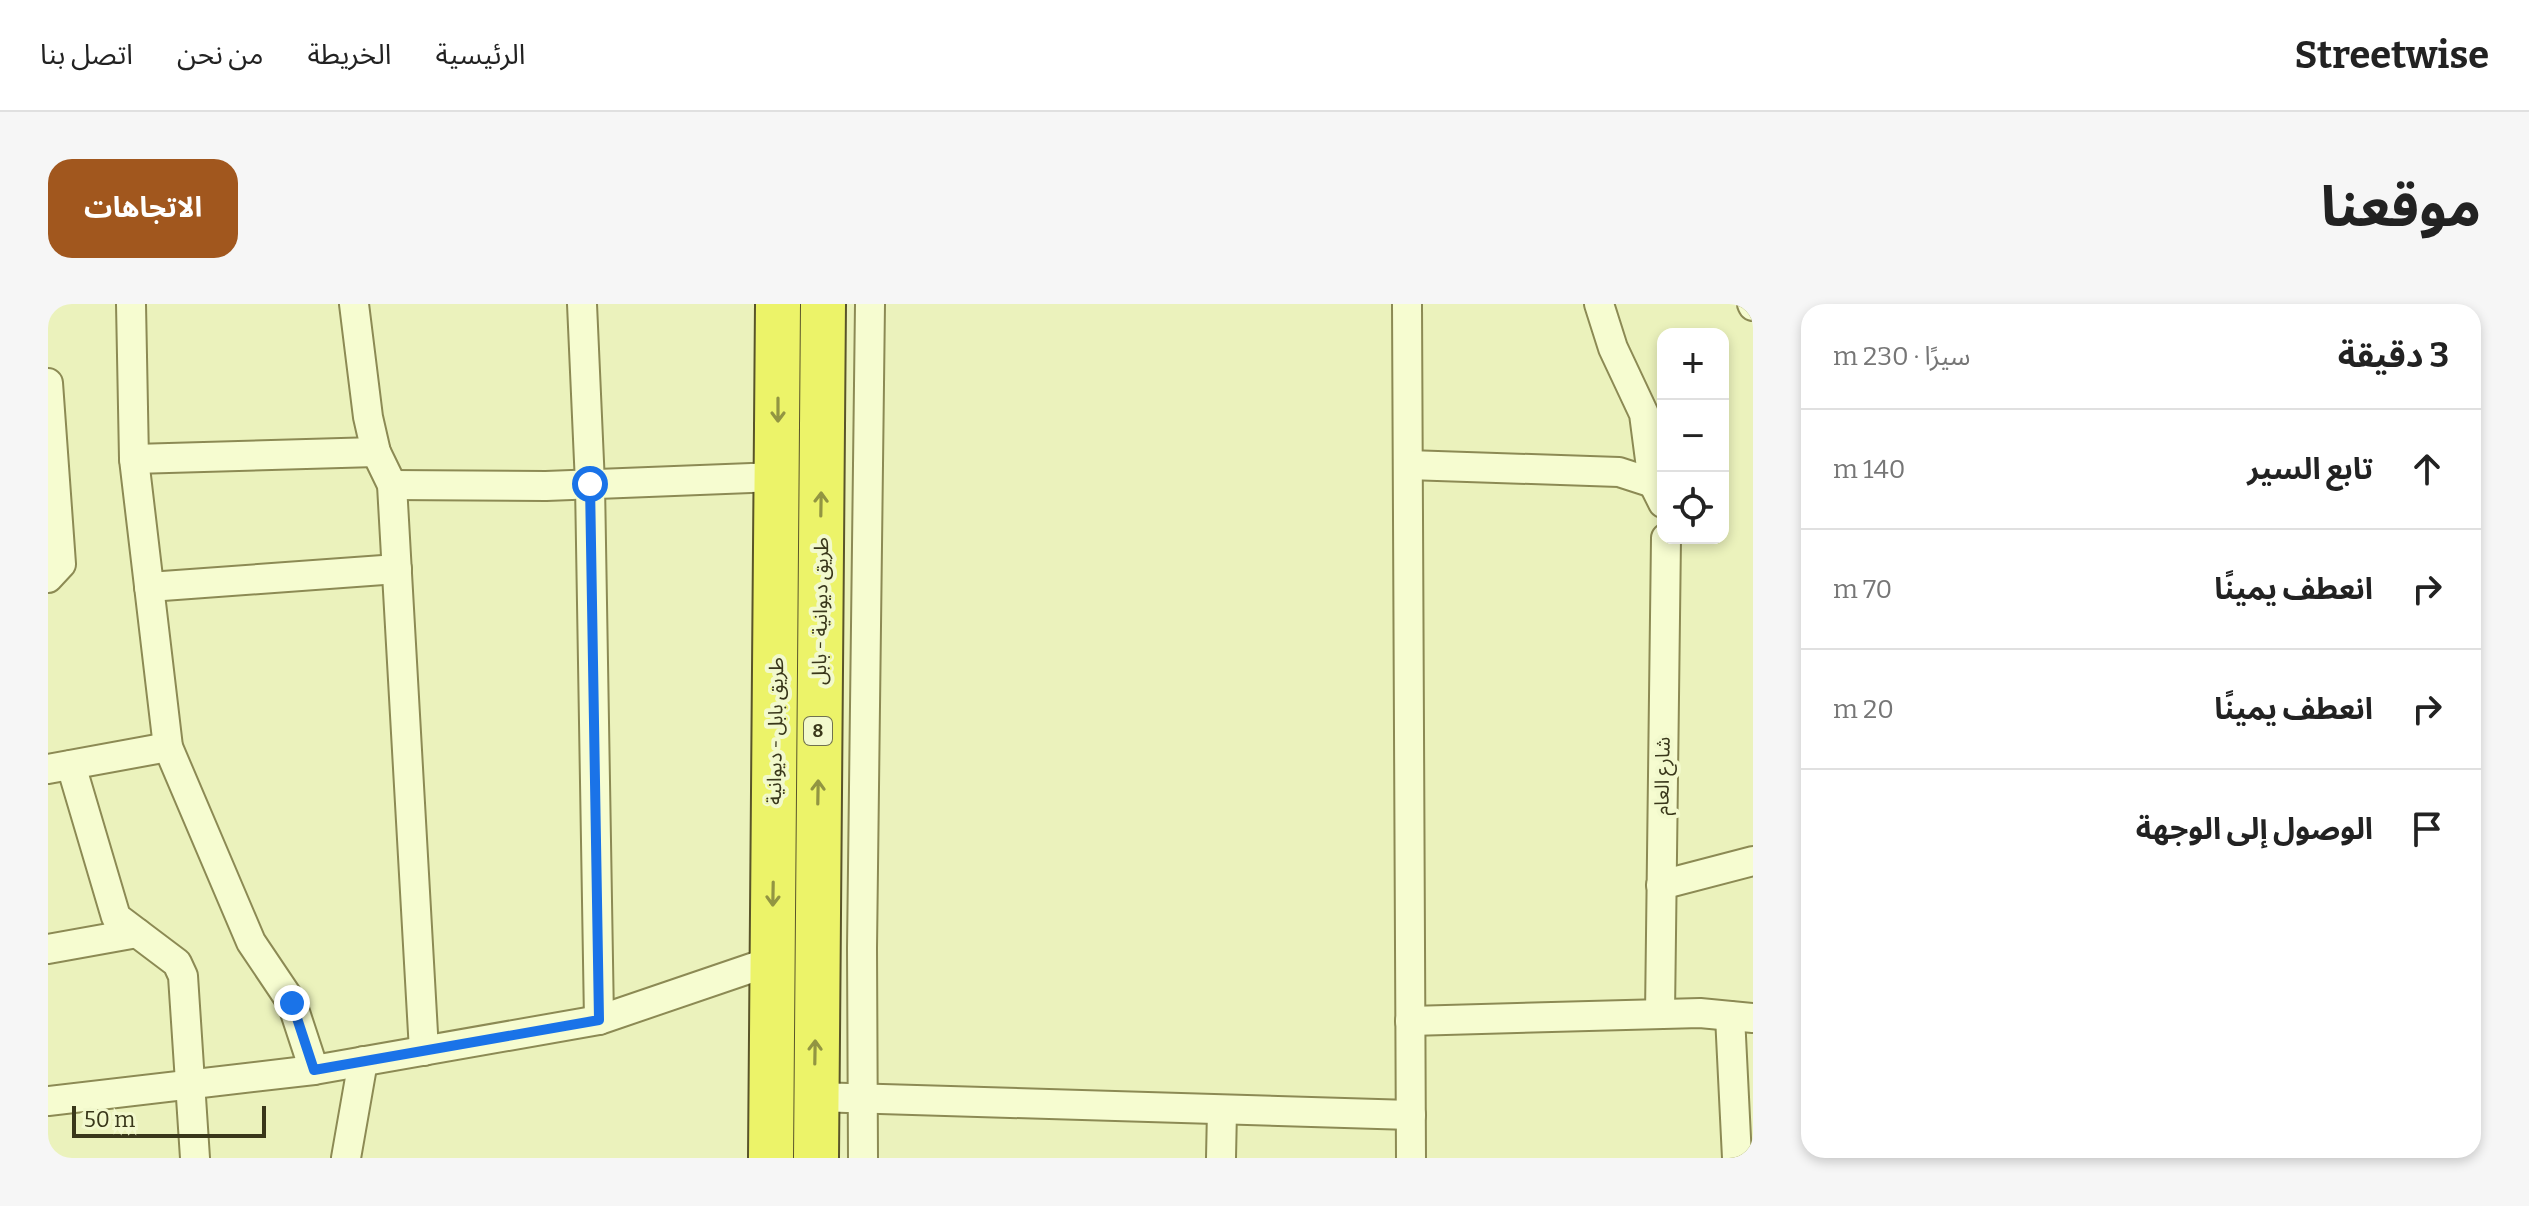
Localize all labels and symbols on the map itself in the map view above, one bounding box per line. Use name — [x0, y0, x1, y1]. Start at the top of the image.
one-way arrow — [770, 396, 786, 423]
route start — [572, 466, 608, 502]
one-way arrow — [813, 491, 829, 518]
street label: طريق ديوانية - بابل — [807, 537, 834, 685]
street label: طريق بابل - ديوانية — [762, 657, 789, 805]
road number: 8 — [804, 717, 832, 745]
street label: شارع العام — [1649, 736, 1678, 816]
one-way arrow — [810, 779, 826, 806]
one-way arrow — [765, 880, 781, 907]
route end — [274, 985, 310, 1021]
one-way arrow — [808, 1039, 823, 1066]
scale bar — [72, 1102, 266, 1138]

